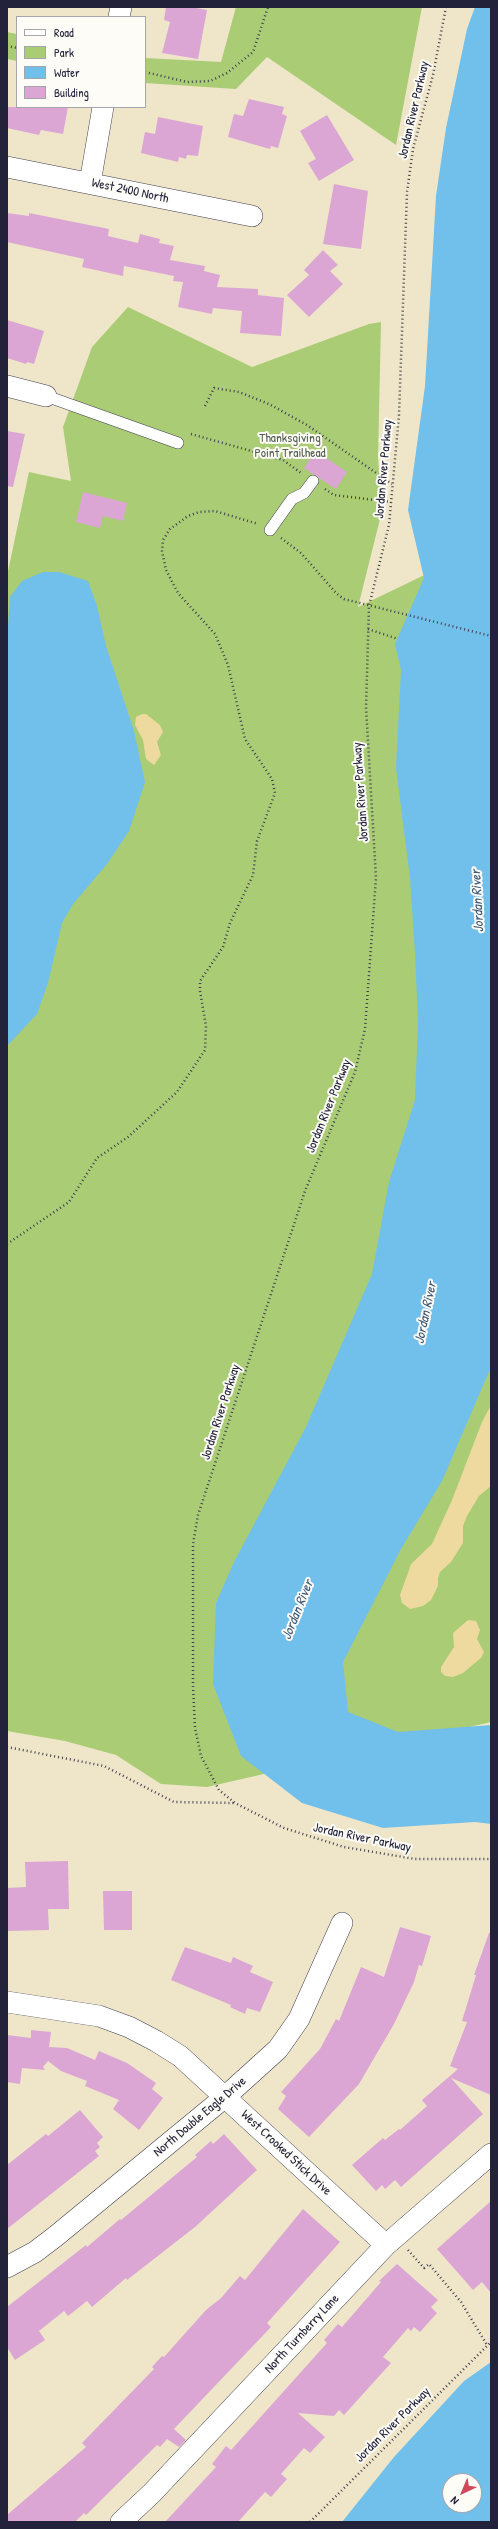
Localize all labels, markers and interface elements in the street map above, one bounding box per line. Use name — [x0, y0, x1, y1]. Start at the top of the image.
legend — [16, 16, 146, 108]
text: Road — [54, 24, 74, 41]
text: Park — [54, 44, 74, 61]
street label: Jordan River Parkway — [395, 60, 433, 160]
text: Water — [54, 64, 80, 81]
text: Building — [54, 84, 89, 101]
street label: West 2400 North — [90, 175, 170, 207]
street label: Jordan River Parkway — [372, 419, 396, 519]
park label: Thanksgiving Point Trailhead — [254, 431, 326, 462]
street label: Jordan River Parkway — [350, 742, 372, 842]
water label: Jordan River — [468, 869, 488, 933]
street label: Jordan River Parkway — [303, 1057, 355, 1155]
water label: Jordan River — [411, 1281, 441, 1345]
street label: Jordan River Parkway — [198, 1362, 244, 1462]
water label: Jordan River — [278, 1578, 318, 1642]
street label: Jordan River Parkway — [312, 1820, 412, 1856]
street label: North Double Eagle Drive — [150, 2074, 250, 2160]
street label: West Crooked Stick Drive — [237, 2107, 335, 2199]
street label: North Turnberry Lane — [261, 2291, 343, 2377]
street label: Jordan River Parkway — [352, 2384, 434, 2466]
north arrow — [442, 2473, 482, 2513]
text: N — [447, 2494, 461, 2508]

